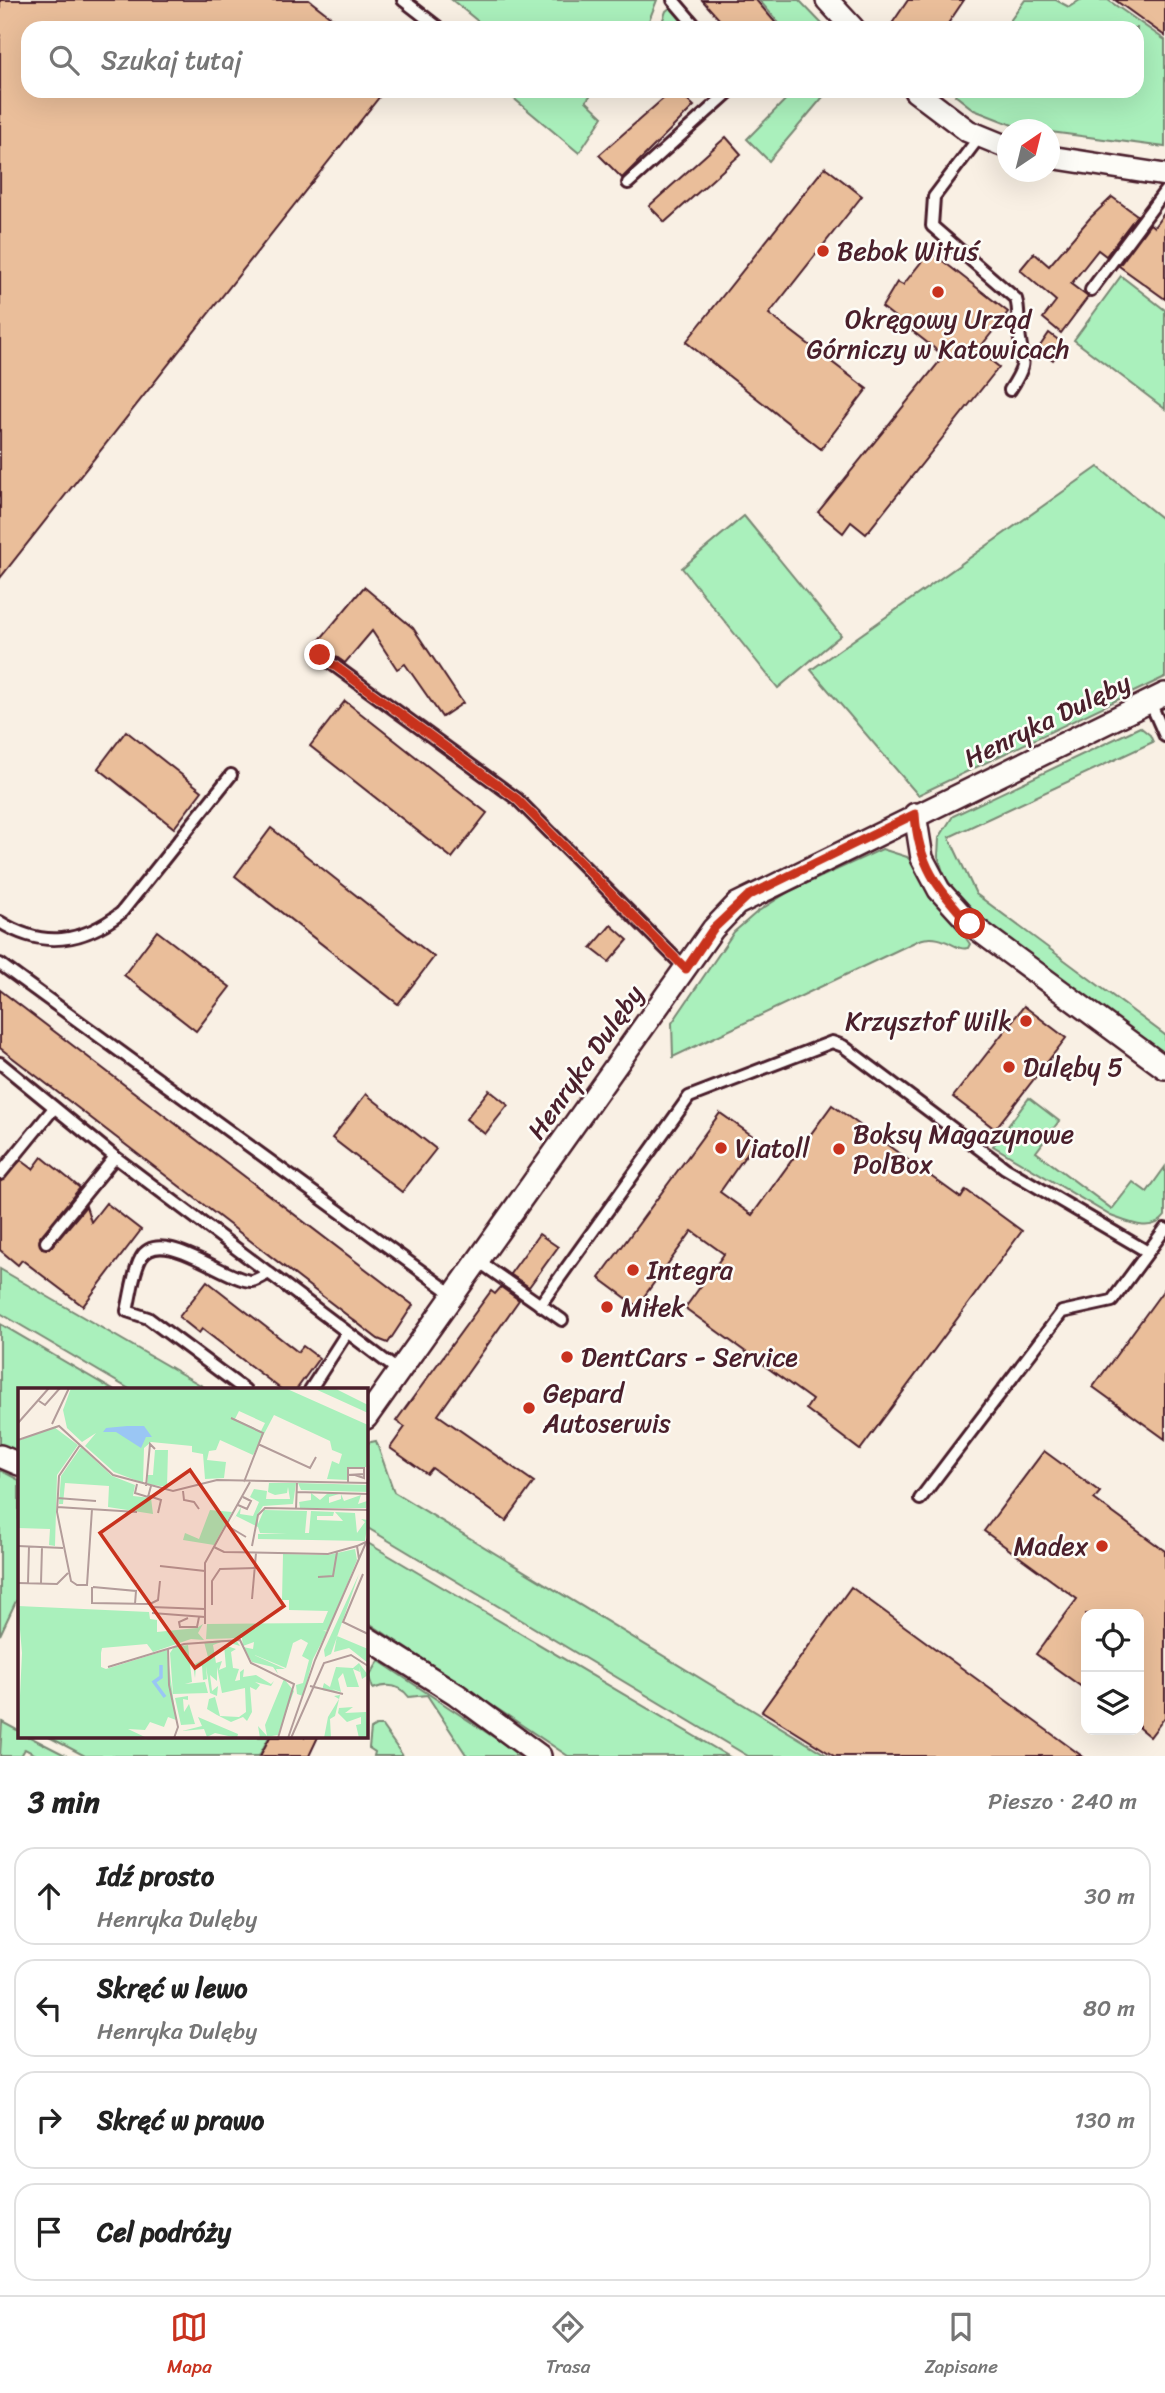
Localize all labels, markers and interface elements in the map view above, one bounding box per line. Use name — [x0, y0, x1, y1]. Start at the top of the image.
search box — [21, 21, 1144, 98]
text: Szukaj tutaj — [101, 37, 242, 83]
icon: search — [45, 41, 83, 79]
north arrow — [997, 119, 1060, 182]
place label: Bebok Wituś — [837, 228, 982, 274]
marker: Bebok Wituś — [815, 243, 831, 259]
marker: Okręgowy Urząd Górniczy w Katowicach — [930, 284, 946, 300]
place label: Okręgowy Urząd Górniczy w Katowicach — [807, 296, 1069, 372]
route end — [304, 639, 335, 670]
street label: Henryka Dulęby — [956, 659, 1139, 780]
route start — [954, 908, 985, 939]
street label: Henryka Dulęby — [514, 974, 656, 1149]
place label: Krzysztof Wilk — [845, 998, 1012, 1044]
marker: Krzysztof Wilk — [1018, 1013, 1034, 1029]
place label: Dulęby 5 — [1023, 1044, 1123, 1090]
marker: Dulęby 5 — [1001, 1059, 1017, 1075]
place label: Boksy Magazynowe PolBox — [853, 1111, 1074, 1187]
place label: Viatoll — [735, 1125, 810, 1171]
marker: Viatoll — [713, 1140, 729, 1156]
marker: Boksy Magazynowe PolBox — [831, 1141, 847, 1157]
place label: Integra — [646, 1247, 734, 1293]
marker: Integra — [625, 1262, 641, 1278]
place label: Miłek — [621, 1284, 685, 1330]
marker: Miłek — [599, 1299, 615, 1315]
place label: DentCars - Service — [581, 1334, 798, 1380]
marker: DentCars - Service — [559, 1349, 575, 1365]
place label: Gepard Autoserwis — [542, 1370, 671, 1446]
inset map — [18, 1388, 368, 1738]
marker: Gepard Autoserwis — [521, 1400, 537, 1416]
place label: Madex — [1013, 1523, 1089, 1569]
marker: Madex — [1094, 1538, 1110, 1554]
map controls — [1081, 1609, 1144, 1735]
button: locate — [1081, 1609, 1144, 1672]
button: layers — [1081, 1672, 1144, 1735]
text: 3 min — [28, 1775, 100, 1829]
text: Pieszo · 240 m — [988, 1781, 1137, 1822]
text: Idź prosto — [97, 1853, 214, 1899]
text: 30 m — [1084, 1876, 1135, 1917]
icon: ahead — [30, 1877, 68, 1915]
text: Henryka Dulęby — [97, 1899, 257, 1940]
text: Skręć w lewo — [97, 1965, 248, 2011]
text: 80 m — [1083, 1988, 1135, 2029]
icon: left — [30, 1989, 68, 2027]
text: Henryka Dulęby — [97, 2011, 257, 2052]
text: Skręć w prawo — [97, 2097, 264, 2143]
text: 130 m — [1074, 2100, 1135, 2141]
icon: right — [30, 2101, 68, 2139]
text: Cel podróży — [97, 2209, 231, 2255]
icon: arrive — [30, 2213, 68, 2251]
tab: Mapa — [167, 2308, 212, 2383]
tab: Trasa — [546, 2308, 590, 2383]
tab: Zapisane — [924, 2308, 998, 2383]

